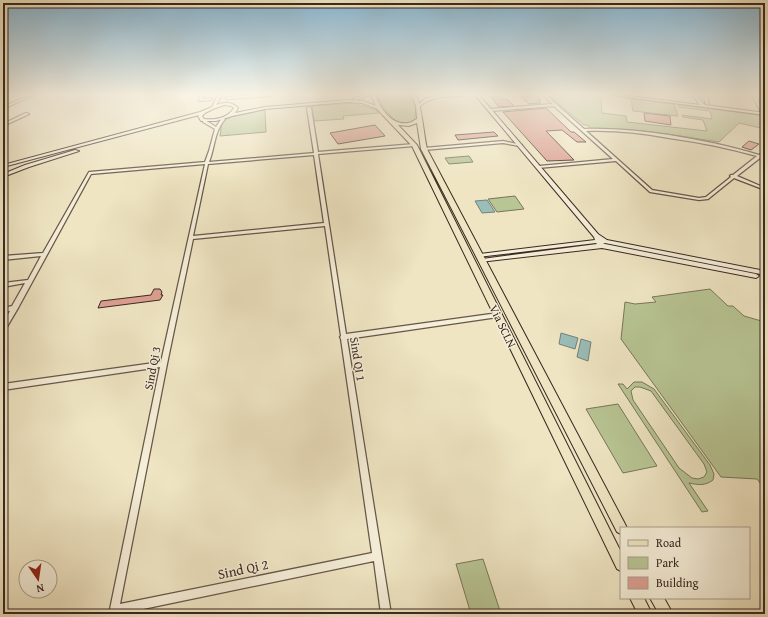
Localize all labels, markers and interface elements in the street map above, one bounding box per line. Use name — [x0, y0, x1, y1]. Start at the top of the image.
street label: Via SCLN — [485, 302, 521, 350]
street label: Sind QI 1 — [346, 336, 370, 382]
street label: Sind Qi 3 — [139, 345, 165, 391]
legend — [620, 527, 750, 599]
text: Road — [656, 534, 682, 551]
street label: Sind Qi 2 — [216, 554, 270, 584]
text: Park — [656, 554, 680, 571]
north arrow — [18, 559, 58, 599]
text: Building — [656, 574, 699, 591]
text: N — [34, 580, 46, 598]

